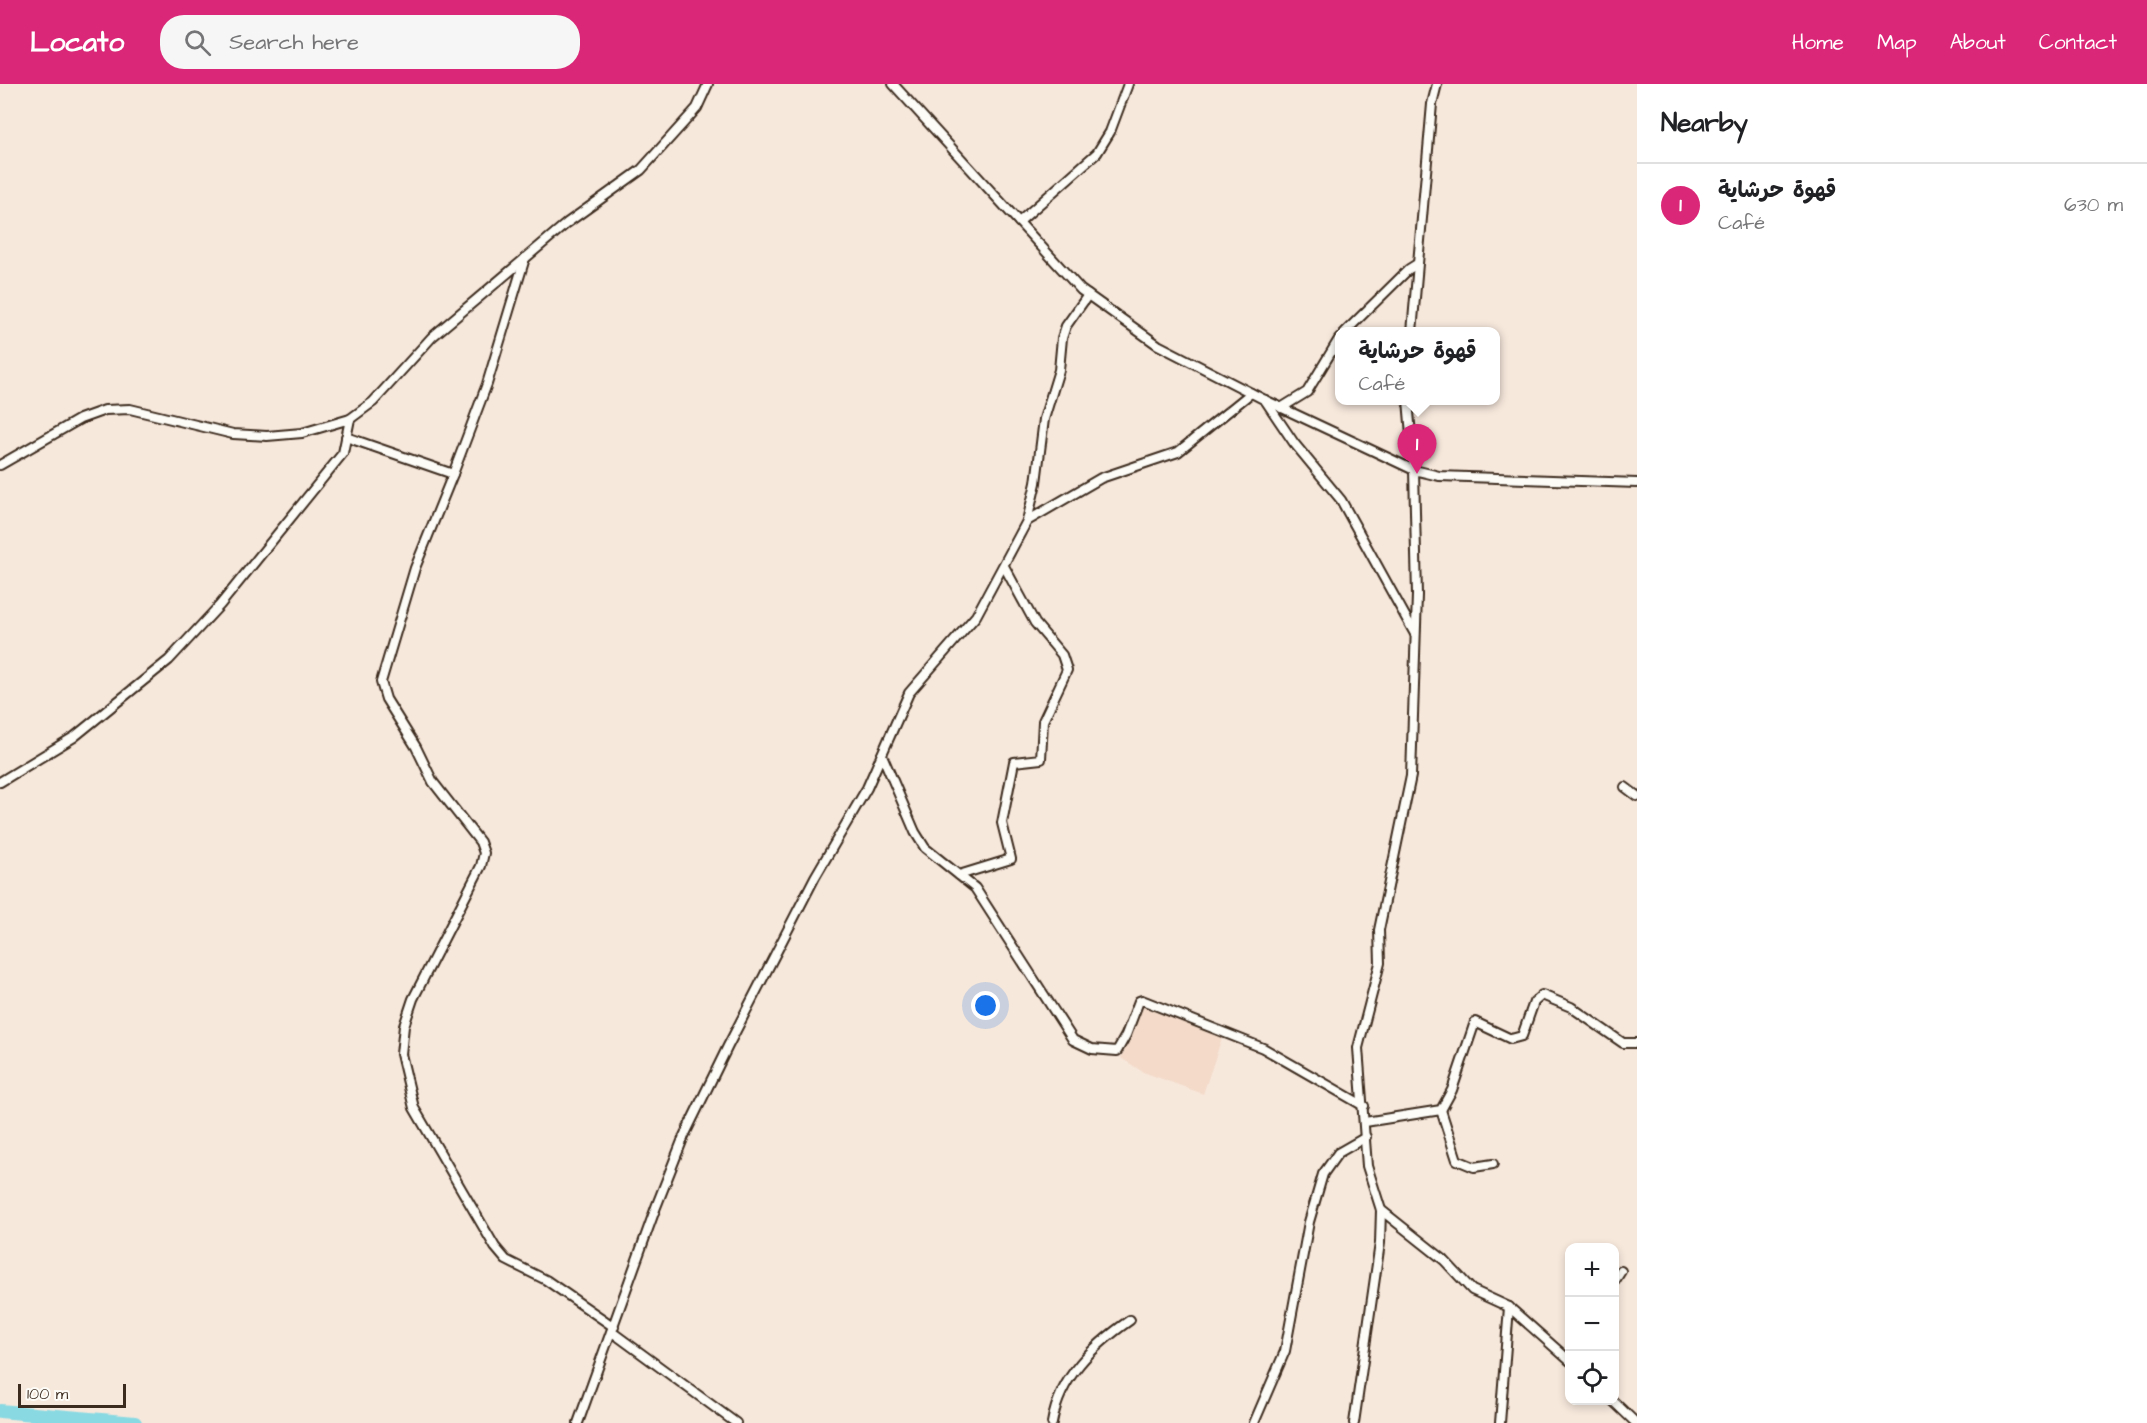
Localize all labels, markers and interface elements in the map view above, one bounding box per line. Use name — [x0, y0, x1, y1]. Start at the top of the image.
search box — [160, 15, 580, 69]
text: Locato — [30, 23, 124, 62]
icon: search — [181, 26, 214, 59]
text: Search here — [229, 27, 359, 58]
text: Home — [1792, 28, 1844, 57]
text: Map — [1877, 28, 1917, 57]
text: About — [1950, 28, 2006, 57]
text: Contact — [2039, 28, 2117, 57]
text: Nearby — [1661, 105, 1748, 141]
text: قهوة حرشاية — [1718, 175, 1836, 206]
text: 1 — [1679, 191, 1682, 219]
text: 630 m — [2064, 191, 2123, 219]
text: Café — [1718, 209, 1765, 237]
popup — [1335, 327, 1500, 405]
text: قهوة حرشاية — [1358, 336, 1477, 367]
text: Café — [1358, 370, 1405, 398]
pin: 1 — [1398, 424, 1436, 474]
your location — [971, 991, 1000, 1020]
map controls — [1565, 1243, 1619, 1405]
button: + — [1565, 1243, 1619, 1297]
button: − — [1565, 1297, 1619, 1351]
button: locate — [1565, 1351, 1619, 1405]
scale bar — [18, 1381, 126, 1408]
text: 100 m — [27, 1383, 68, 1405]

